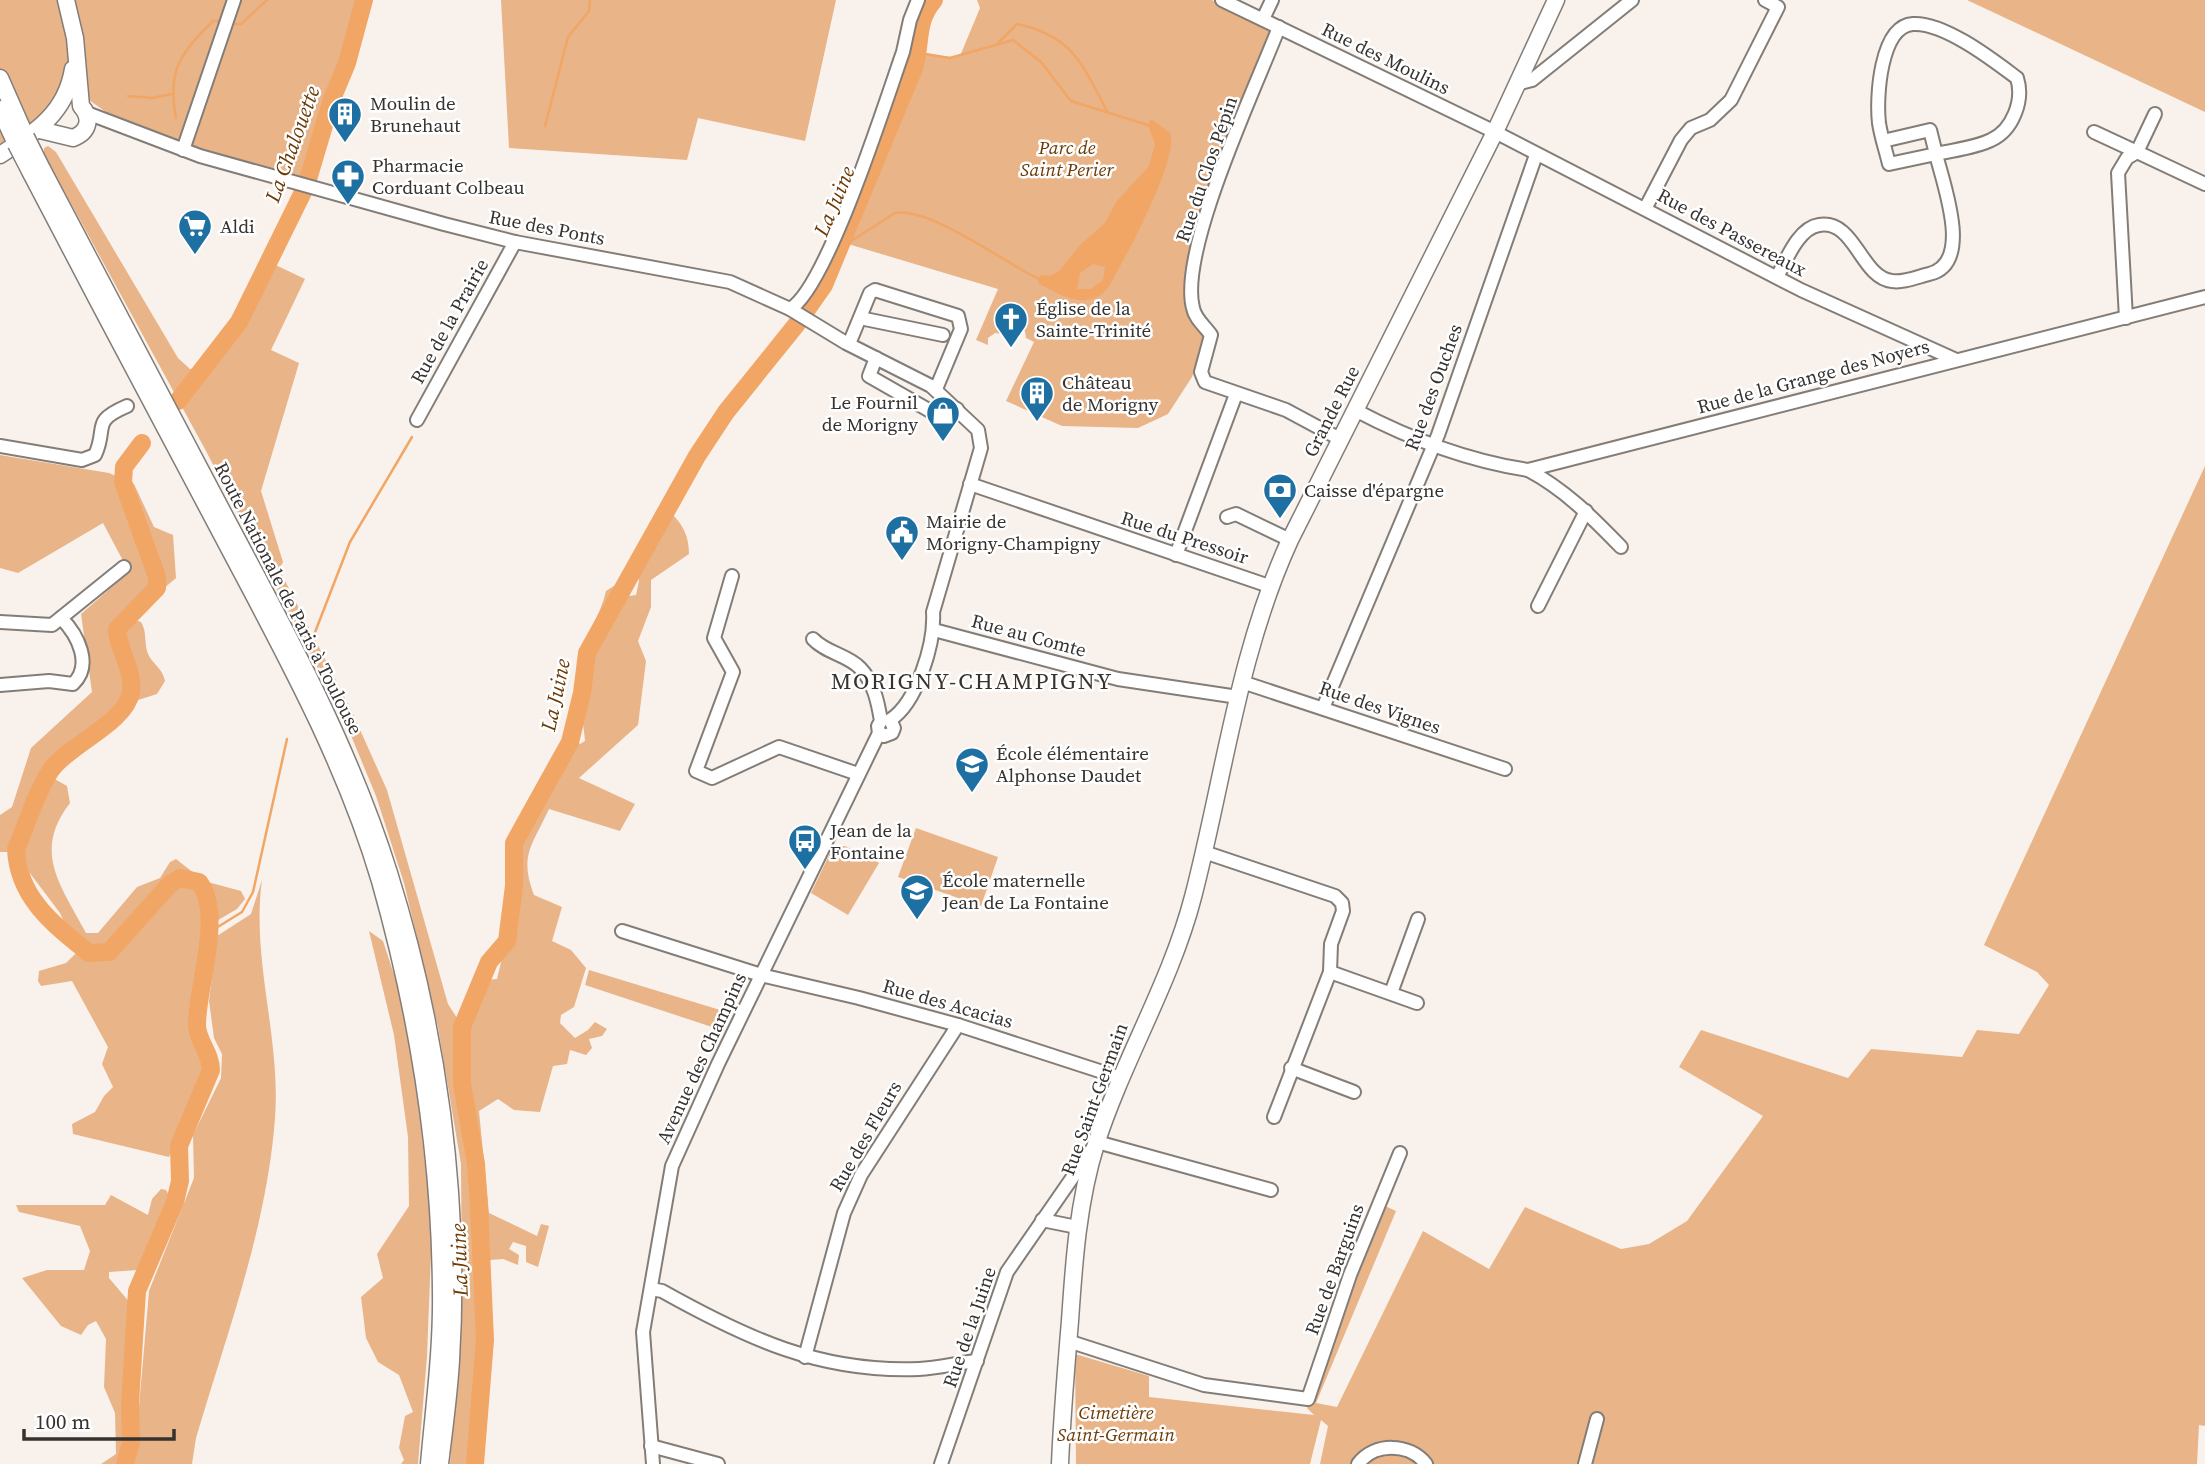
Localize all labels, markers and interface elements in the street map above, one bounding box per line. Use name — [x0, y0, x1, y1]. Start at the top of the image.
street label: Rue des Moulins — [1318, 16, 1454, 100]
water label: La Chalouette — [257, 81, 327, 207]
place label: Moulin de Brunehaut — [370, 90, 461, 138]
street label: Rue du Clos Pépin — [1169, 93, 1243, 245]
building icon: Moulin de Brunehaut — [326, 95, 364, 144]
park label: Parc de Saint Perier — [1020, 134, 1115, 182]
place label: Pharmacie Corduant Colbeau — [372, 152, 525, 200]
pharmacy icon: Pharmacie Corduant Colbeau — [329, 157, 367, 206]
water label: La Juine — [806, 161, 862, 241]
street label: Rue des Passereaux — [1653, 182, 1811, 282]
street label: Rue des Ponts — [487, 203, 607, 251]
supermarket icon: Aldi — [176, 207, 214, 256]
place label: Aldi — [220, 213, 255, 239]
street label: Rue de la Prairie — [404, 254, 494, 388]
place label: Église de la Sainte-Trinité — [1036, 295, 1151, 343]
church icon: Église de la Sainte-Trinité — [992, 300, 1030, 349]
street label: Rue des Ouches — [1398, 320, 1468, 454]
street label: Rue de la Grange des Noyers — [1694, 332, 1932, 420]
street label: Grande Rue — [1297, 361, 1365, 461]
place label: Château de Morigny — [1062, 369, 1159, 417]
building icon: Château de Morigny — [1018, 374, 1056, 423]
place label: Le Fournil de Morigny — [822, 389, 918, 437]
shop icon: Le Fournil de Morigny — [924, 394, 962, 443]
street label: Route Nationale de Paris à Toulouse — [209, 457, 369, 739]
bank icon: Caisse d'épargne — [1261, 471, 1299, 520]
place label: Caisse d'épargne — [1304, 477, 1444, 503]
street label: Rue du Pressoir — [1118, 504, 1252, 570]
place label: Mairie de Morigny-Champigny — [926, 508, 1101, 556]
public building icon: Mairie de Morigny-Champigny — [883, 513, 921, 562]
street label: Rue au Comte — [969, 607, 1089, 663]
water label: La Juine — [533, 656, 577, 735]
district label: MORIGNY-CHAMPIGNY — [831, 665, 1113, 697]
street label: Rue des Vignes — [1316, 674, 1444, 740]
place label: École élémentaire Alphonse Daudet — [996, 740, 1149, 788]
school or university icon: École élémentaire Alphonse Daudet — [953, 745, 991, 794]
place label: Jean de la Fontaine — [829, 817, 912, 865]
bus stop icon: Jean de la Fontaine — [786, 822, 824, 871]
place label: École maternelle Jean de La Fontaine — [941, 867, 1109, 915]
school or university icon: École maternelle Jean de La Fontaine — [898, 872, 936, 921]
street label: Avenue des Champins — [650, 968, 752, 1148]
street label: Rue des Acacias — [880, 972, 1016, 1034]
street label: Rue Saint-Germain — [1054, 1019, 1134, 1179]
street label: Rue des Fleurs — [823, 1076, 907, 1196]
street label: Rue de Barguins — [1298, 1200, 1370, 1338]
water label: La Juine — [443, 1222, 475, 1298]
street label: Rue de la Juine — [936, 1263, 1002, 1391]
scale bar — [24, 1398, 175, 1442]
park label: Cimetière Saint-Germain — [1057, 1399, 1175, 1447]
text: 100 m — [35, 1407, 90, 1436]

